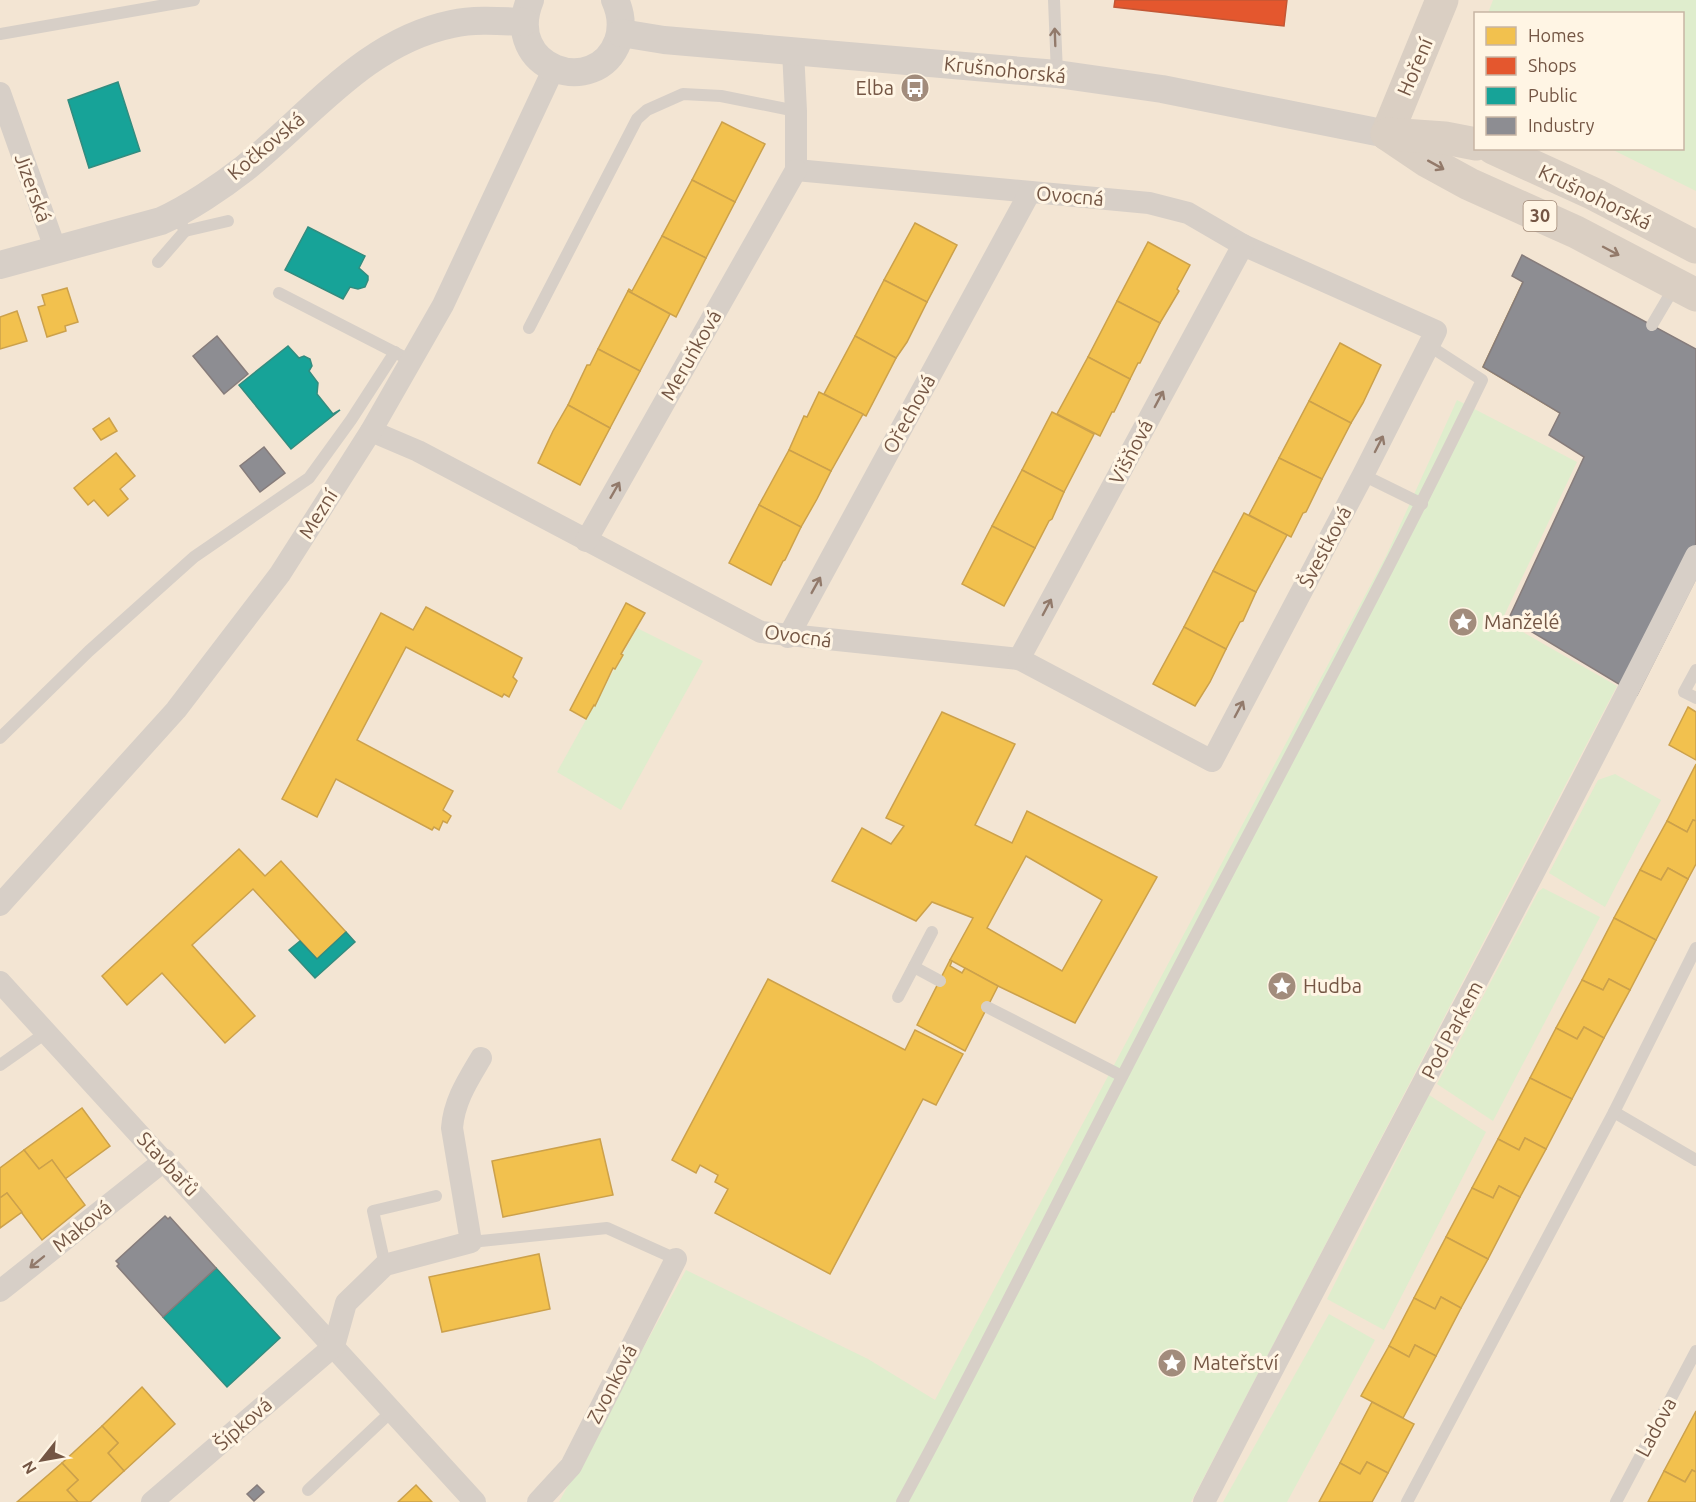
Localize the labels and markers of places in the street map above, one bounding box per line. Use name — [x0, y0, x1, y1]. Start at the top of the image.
bus stop icon: Elba — [899, 72, 931, 104]
place label: Elba — [856, 76, 894, 99]
place icon: Manželé — [1447, 606, 1479, 638]
place label: Manželé — [1484, 610, 1559, 633]
place icon: Hudba — [1266, 970, 1298, 1002]
place label: Hudba — [1303, 974, 1362, 997]
place icon: Mateřství — [1156, 1347, 1188, 1379]
place label: Mateřství — [1193, 1351, 1279, 1374]

